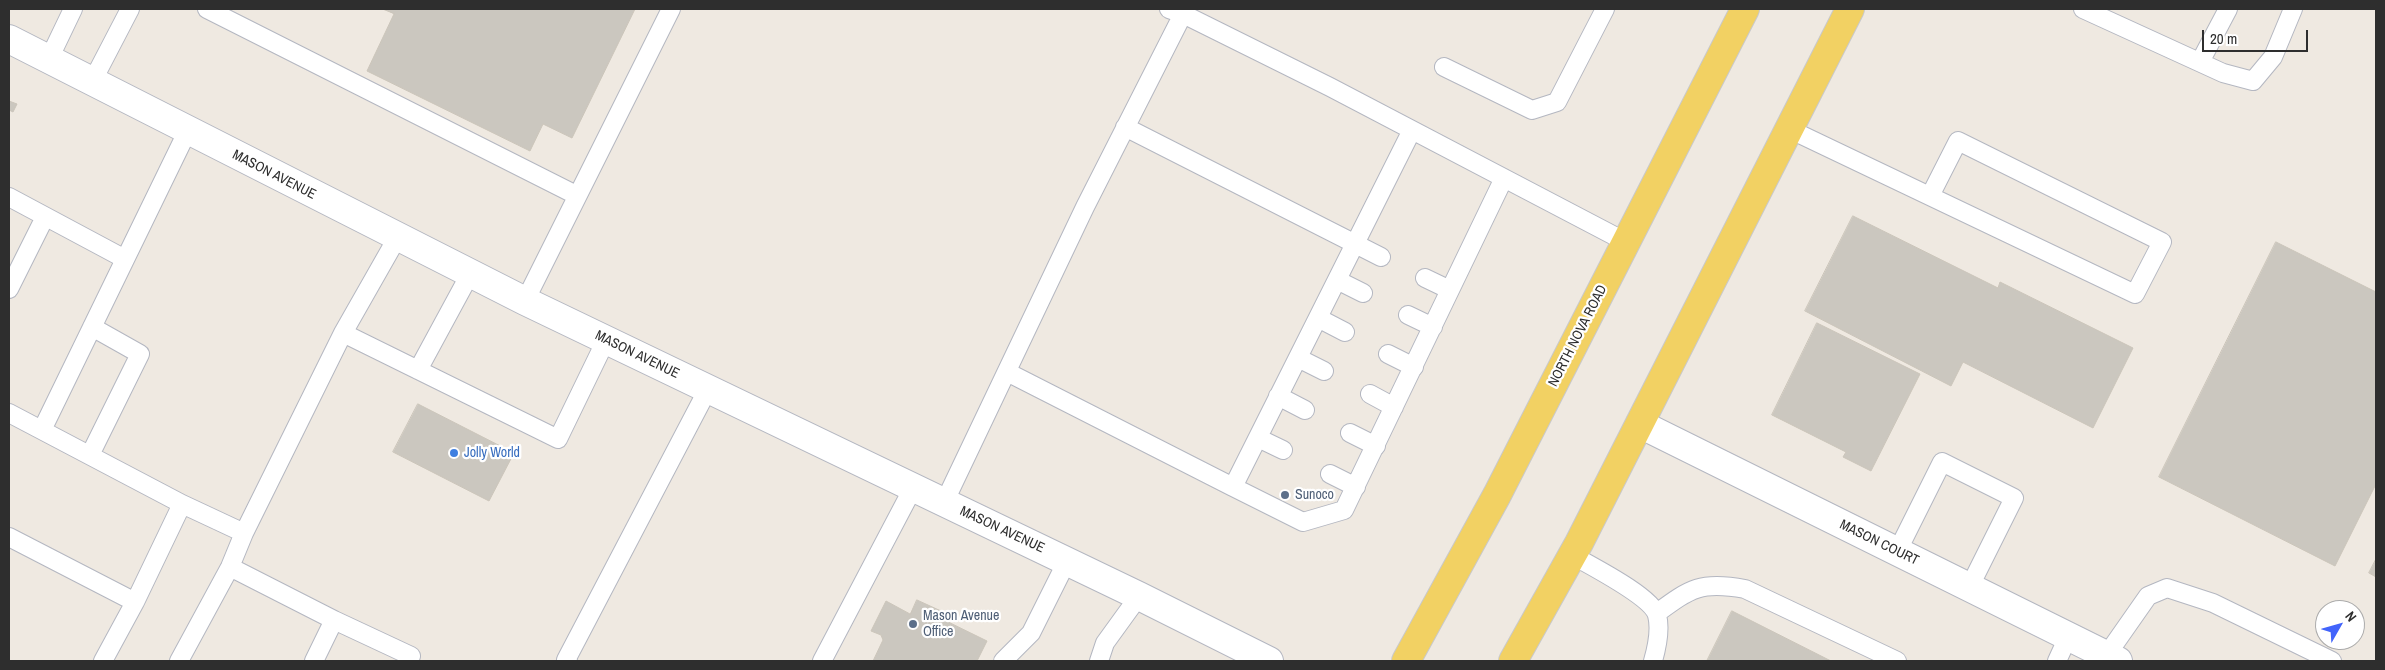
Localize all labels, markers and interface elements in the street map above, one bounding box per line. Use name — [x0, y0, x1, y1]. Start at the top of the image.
scale bar — [2205, 20, 2311, 52]
text: 20 m — [2210, 28, 2237, 49]
street label: MASON AVENUE — [229, 147, 319, 203]
street label: NORTH NOVA ROAD — [1545, 282, 1611, 390]
street label: MASON AVENUE — [592, 327, 682, 383]
place label: Jolly World — [464, 445, 520, 461]
marker: Jolly World — [448, 447, 460, 459]
place label: Sunoco — [1295, 487, 1334, 503]
marker: Sunoco — [1279, 489, 1291, 501]
street label: MASON AVENUE — [957, 503, 1047, 557]
street label: MASON COURT — [1837, 517, 1921, 569]
north arrow — [2315, 600, 2365, 650]
place label: Mason Avenue Office — [923, 608, 999, 640]
text: N — [2341, 608, 2361, 625]
marker: Mason Avenue Office — [907, 618, 919, 630]

